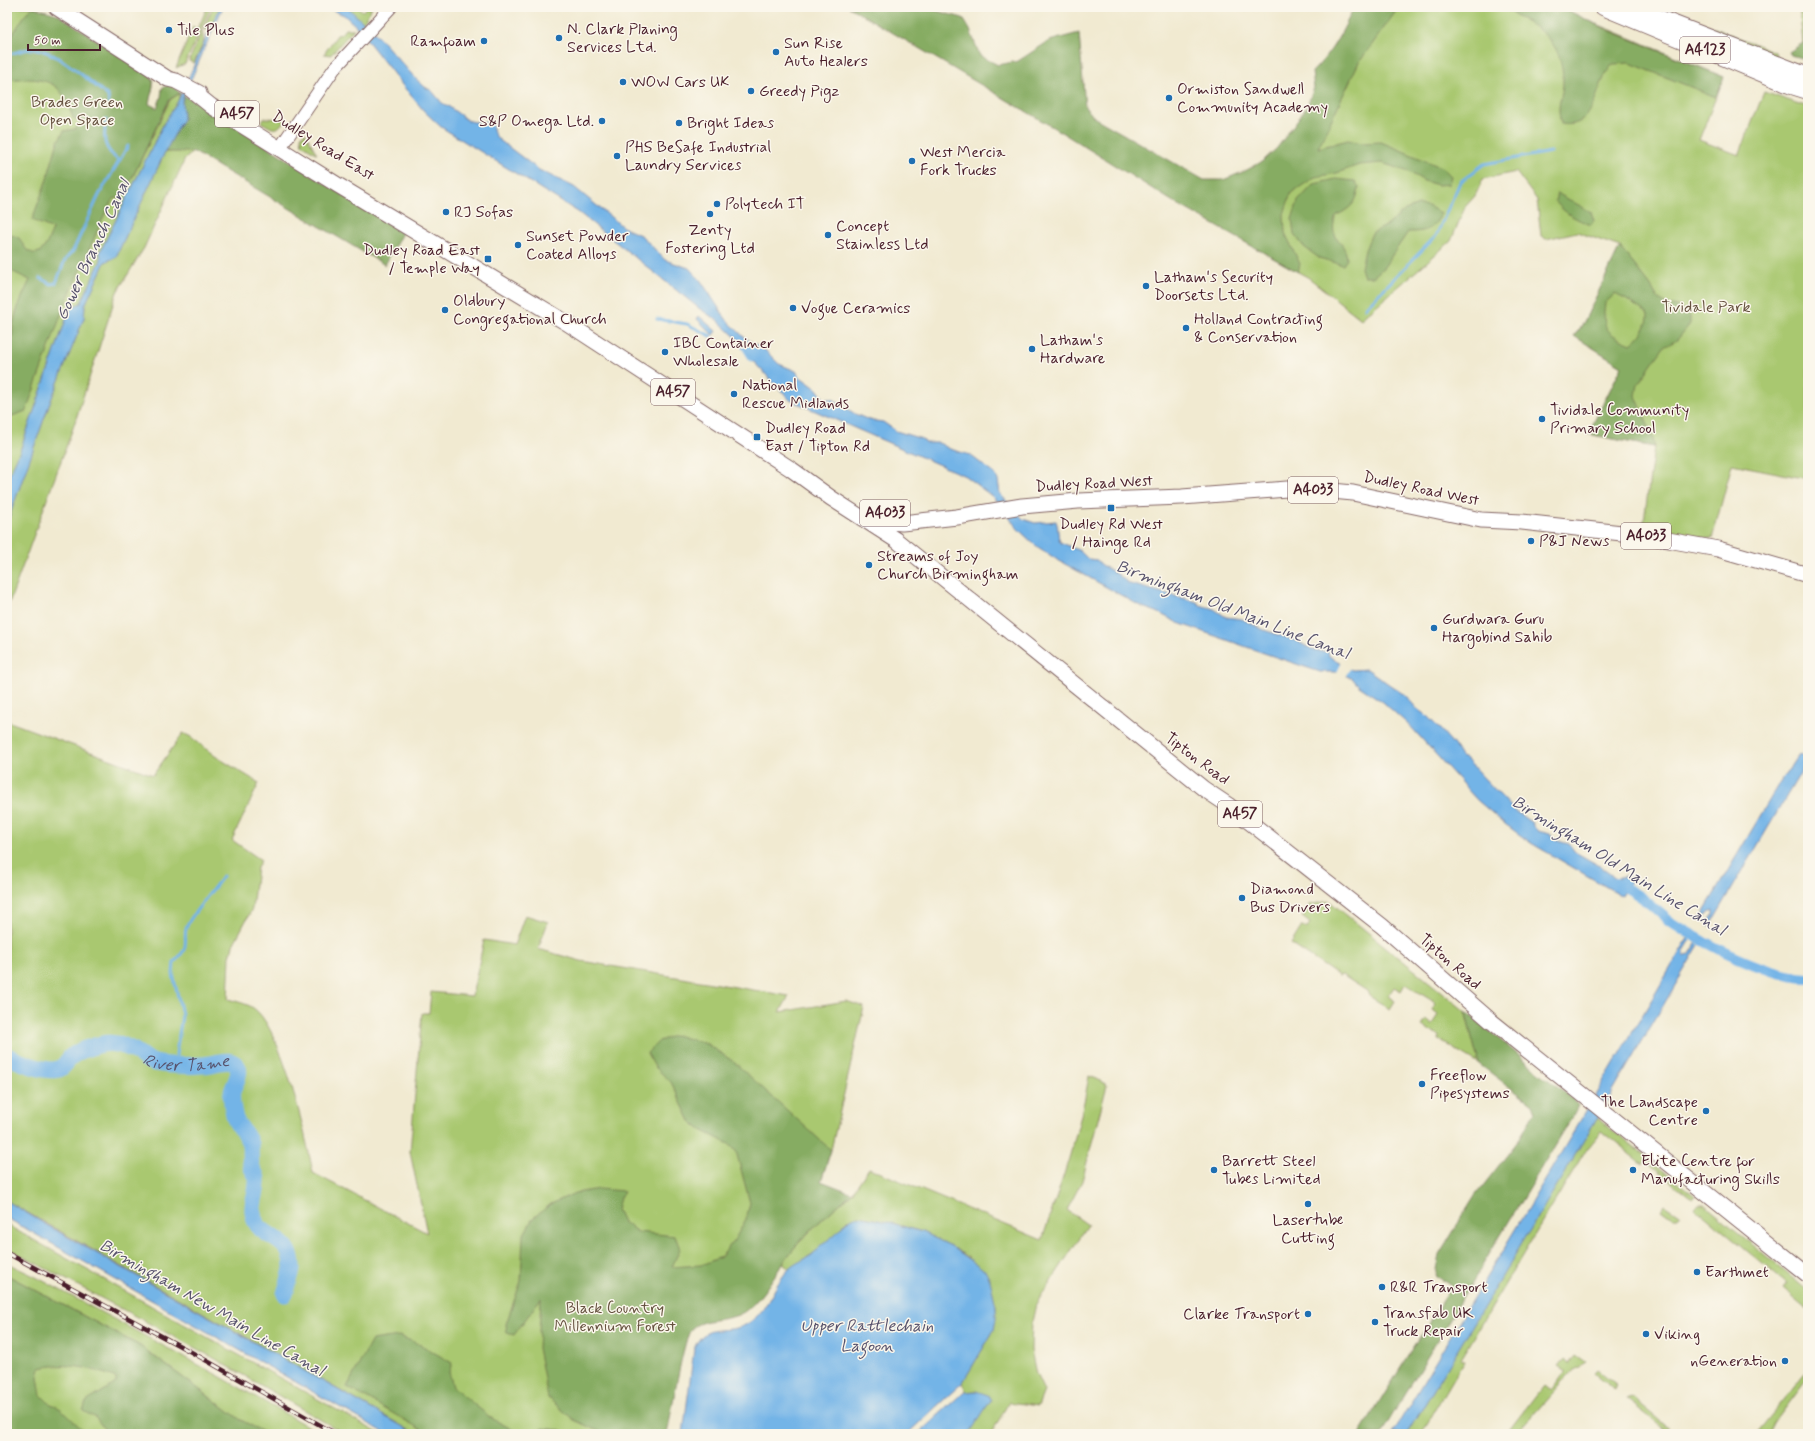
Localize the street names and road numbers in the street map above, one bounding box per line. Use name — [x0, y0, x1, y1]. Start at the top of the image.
road number: A4123 — [1680, 37, 1730, 63]
road number: A457 — [215, 101, 259, 127]
street label: Dudley Road East — [268, 106, 378, 186]
road number: A457 — [651, 379, 695, 405]
street label: Dudley Road West — [1361, 466, 1481, 512]
street label: Dudley Road West — [1035, 470, 1153, 498]
road number: A4033 — [1288, 477, 1338, 503]
road number: A4033 — [860, 500, 910, 526]
road number: A4033 — [1621, 523, 1671, 549]
street label: Tipton Road — [1160, 728, 1234, 790]
road number: A457 — [1218, 801, 1262, 827]
street label: Tipton Road — [1415, 929, 1485, 995]

